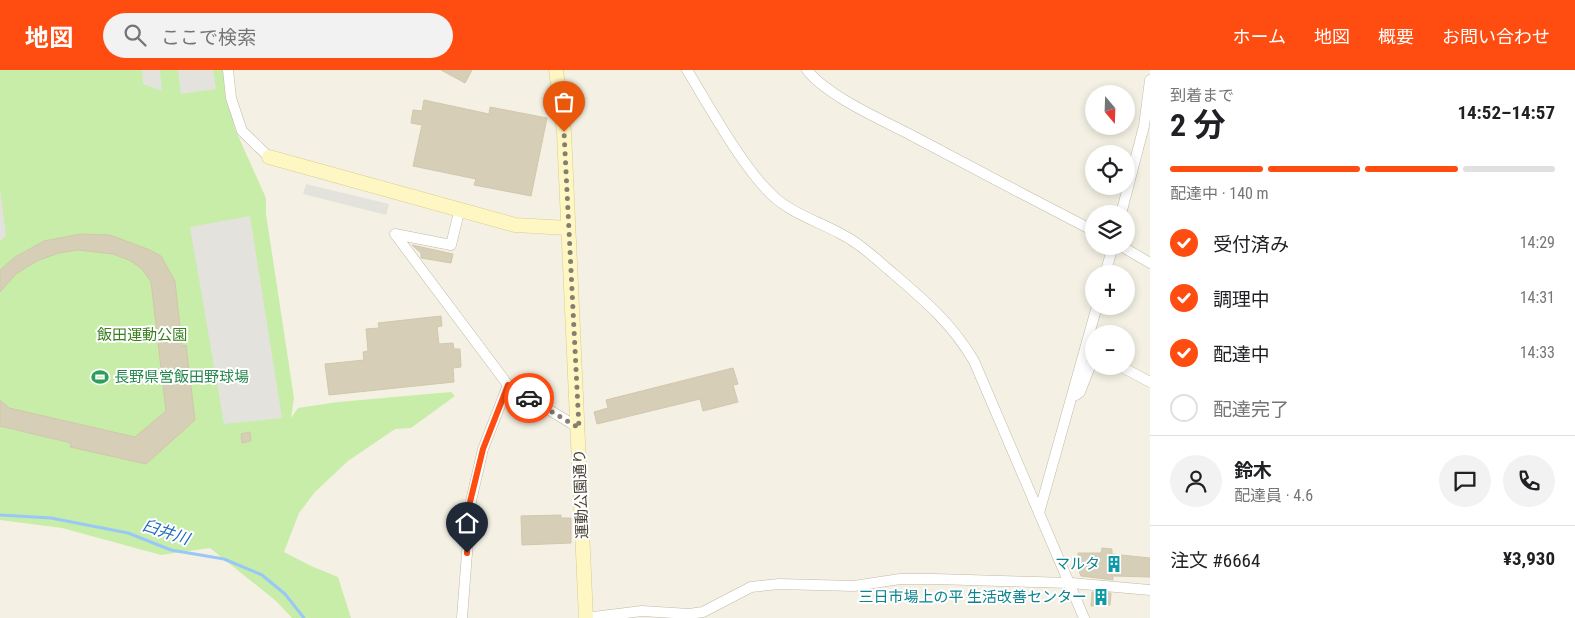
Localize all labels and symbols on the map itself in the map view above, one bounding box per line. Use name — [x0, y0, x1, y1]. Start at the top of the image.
pin — [543, 81, 585, 132]
north arrow — [1085, 85, 1135, 135]
park label: 飯田運動公園 — [97, 326, 187, 344]
sports icon: 長野県営飯田野球場 — [90, 367, 110, 387]
place label: 長野県営飯田野球場 — [114, 368, 249, 386]
courier — [504, 373, 554, 423]
street label: 運動公園通り — [570, 449, 592, 539]
pin — [446, 502, 488, 553]
water label: 臼井川 — [140, 516, 194, 549]
building icon: マルタ — [1104, 554, 1124, 574]
place label: マルタ — [1055, 555, 1100, 573]
building icon: 三日市場上の平 生活改善センター — [1091, 587, 1111, 607]
place label: 三日市場上の平 生活改善センター — [859, 588, 1087, 606]

